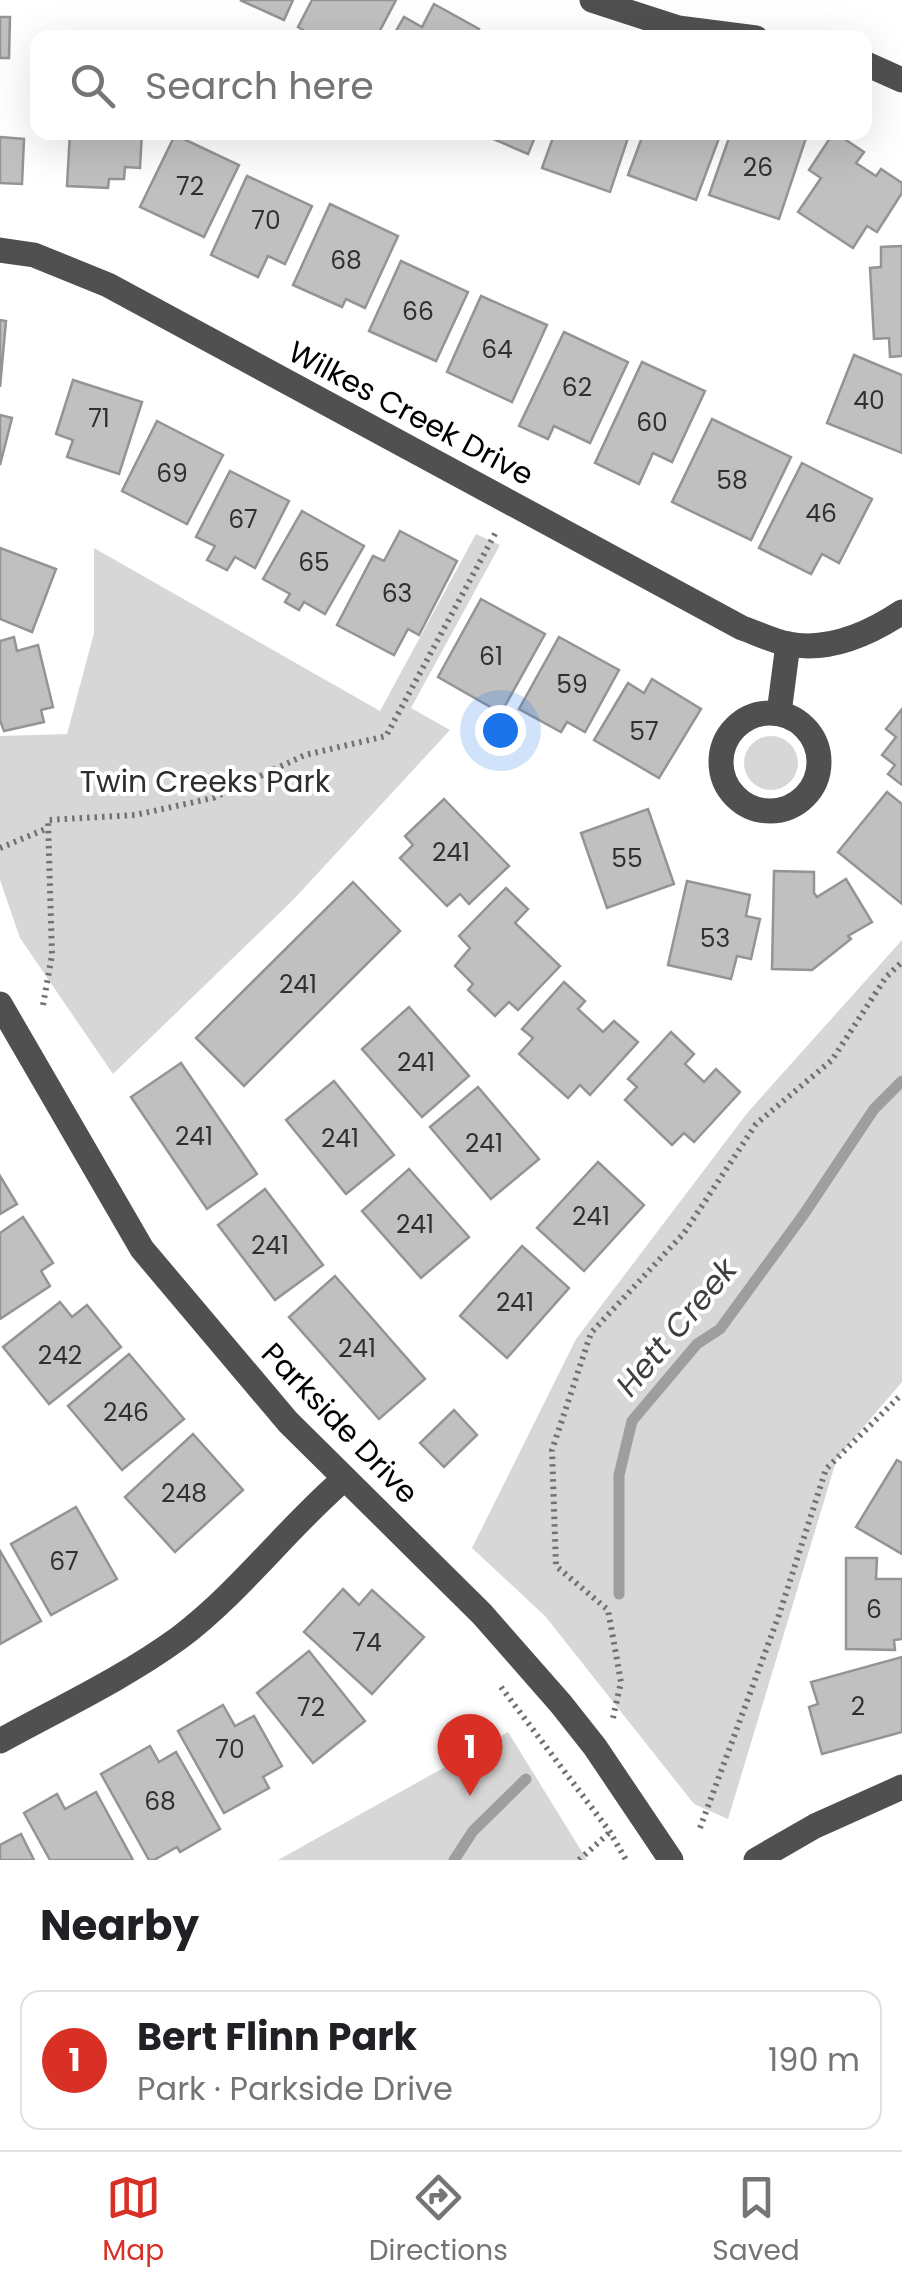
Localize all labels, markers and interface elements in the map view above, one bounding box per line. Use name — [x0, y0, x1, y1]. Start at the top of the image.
search box — [30, 30, 872, 140]
icon: search — [65, 58, 120, 113]
text: Search here — [145, 59, 374, 112]
house number: 26 — [743, 150, 773, 185]
house number: 72 — [176, 169, 204, 204]
house number: 70 — [251, 203, 281, 238]
house number: 68 — [330, 243, 362, 278]
house number: 66 — [402, 294, 434, 329]
street label: Wilkes Creek Drive — [281, 330, 541, 496]
house number: 64 — [481, 332, 513, 367]
house number: 62 — [562, 370, 592, 405]
house number: 40 — [853, 383, 885, 418]
house number: 71 — [88, 401, 110, 436]
house number: 60 — [636, 405, 668, 440]
house number: 69 — [156, 456, 188, 491]
house number: 58 — [716, 463, 748, 498]
house number: 46 — [805, 496, 837, 531]
house number: 67 — [228, 502, 258, 537]
house number: 65 — [298, 545, 330, 580]
house number: 63 — [382, 576, 412, 611]
house number: 61 — [479, 639, 503, 674]
house number: 59 — [556, 667, 588, 702]
your location — [475, 705, 526, 756]
house number: 57 — [629, 714, 659, 749]
park label: Twin Creeks Park — [80, 760, 331, 803]
house number: 241 — [432, 835, 470, 870]
house number: 55 — [611, 841, 643, 876]
house number: 53 — [700, 921, 730, 956]
house number: 241 — [279, 967, 317, 1002]
house number: 241 — [397, 1045, 435, 1080]
house number: 241 — [175, 1119, 213, 1154]
house number: 241 — [321, 1121, 359, 1156]
house number: 241 — [465, 1126, 503, 1161]
house number: 241 — [572, 1199, 610, 1234]
house number: 241 — [396, 1207, 434, 1242]
house number: 241 — [251, 1228, 289, 1263]
water label: Hett Creek — [605, 1247, 748, 1406]
house number: 241 — [496, 1285, 534, 1320]
house number: 241 — [338, 1331, 376, 1366]
street label: Parkside Drive — [252, 1333, 428, 1513]
house number: 242 — [38, 1338, 82, 1373]
house number: 246 — [103, 1395, 149, 1430]
house number: 248 — [161, 1476, 207, 1511]
house number: 67 — [49, 1544, 79, 1579]
house number: 6 — [866, 1592, 882, 1627]
house number: 74 — [352, 1625, 382, 1660]
house number: 2 — [851, 1689, 865, 1724]
house number: 72 — [297, 1690, 325, 1725]
pin: 1 — [438, 1714, 502, 1796]
house number: 70 — [215, 1732, 245, 1767]
house number: 68 — [144, 1784, 176, 1819]
text: Nearby — [40, 1896, 199, 1955]
text: Bert Flinn Park — [137, 2010, 417, 2063]
text: 1 — [68, 2037, 81, 2082]
text: 190 m — [768, 2037, 860, 2082]
text: Park · Parkside Drive — [137, 2066, 453, 2111]
tab: Map — [102, 2170, 164, 2272]
tab: Directions — [369, 2170, 508, 2272]
tab: Saved — [712, 2170, 800, 2272]

